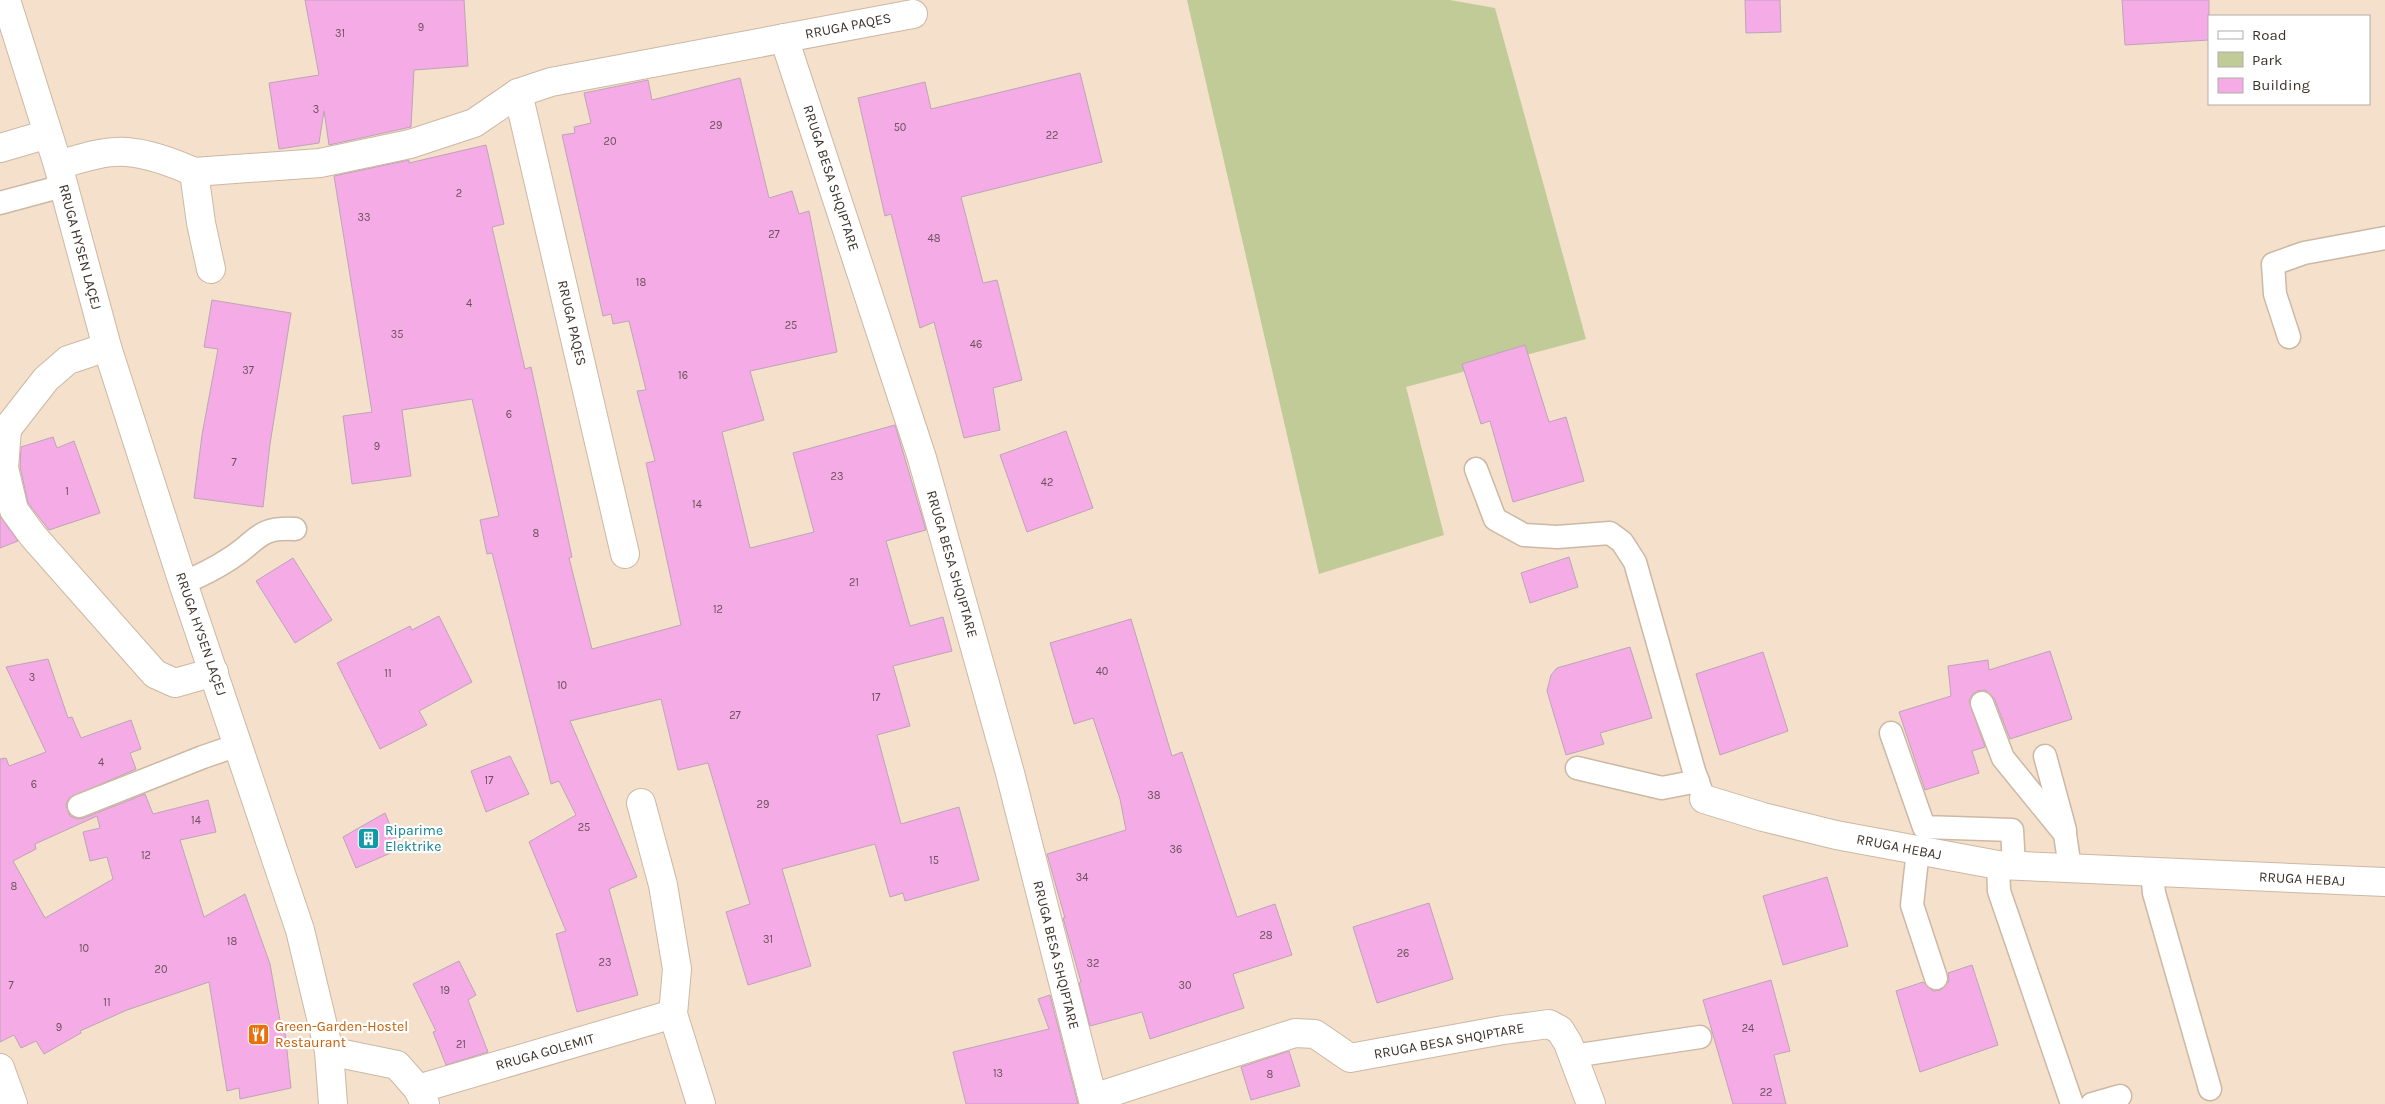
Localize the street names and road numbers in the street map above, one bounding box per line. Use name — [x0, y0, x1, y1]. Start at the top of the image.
street label: RRUGA PAQES — [803, 9, 893, 43]
street label: RRUGA BESA SHQIPTARE — [799, 103, 863, 253]
street label: RRUGA HYSEN LAÇEJ — [55, 182, 105, 312]
street label: RRUGA PAQES — [554, 279, 590, 367]
street label: RRUGA BESA SHQIPTARE — [923, 488, 981, 640]
street label: RRUGA HYSEN LAÇEJ — [172, 570, 230, 698]
street label: RRUGA HEBAJ — [1855, 830, 1943, 864]
street label: RRUGA HEBAJ — [2258, 868, 2346, 890]
street label: RRUGA BESA SHQIPTARE — [1029, 879, 1083, 1031]
street label: RRUGA BESA SHQIPTARE — [1372, 1019, 1526, 1063]
street label: RRUGA GOLEMIT — [494, 1030, 596, 1074]

